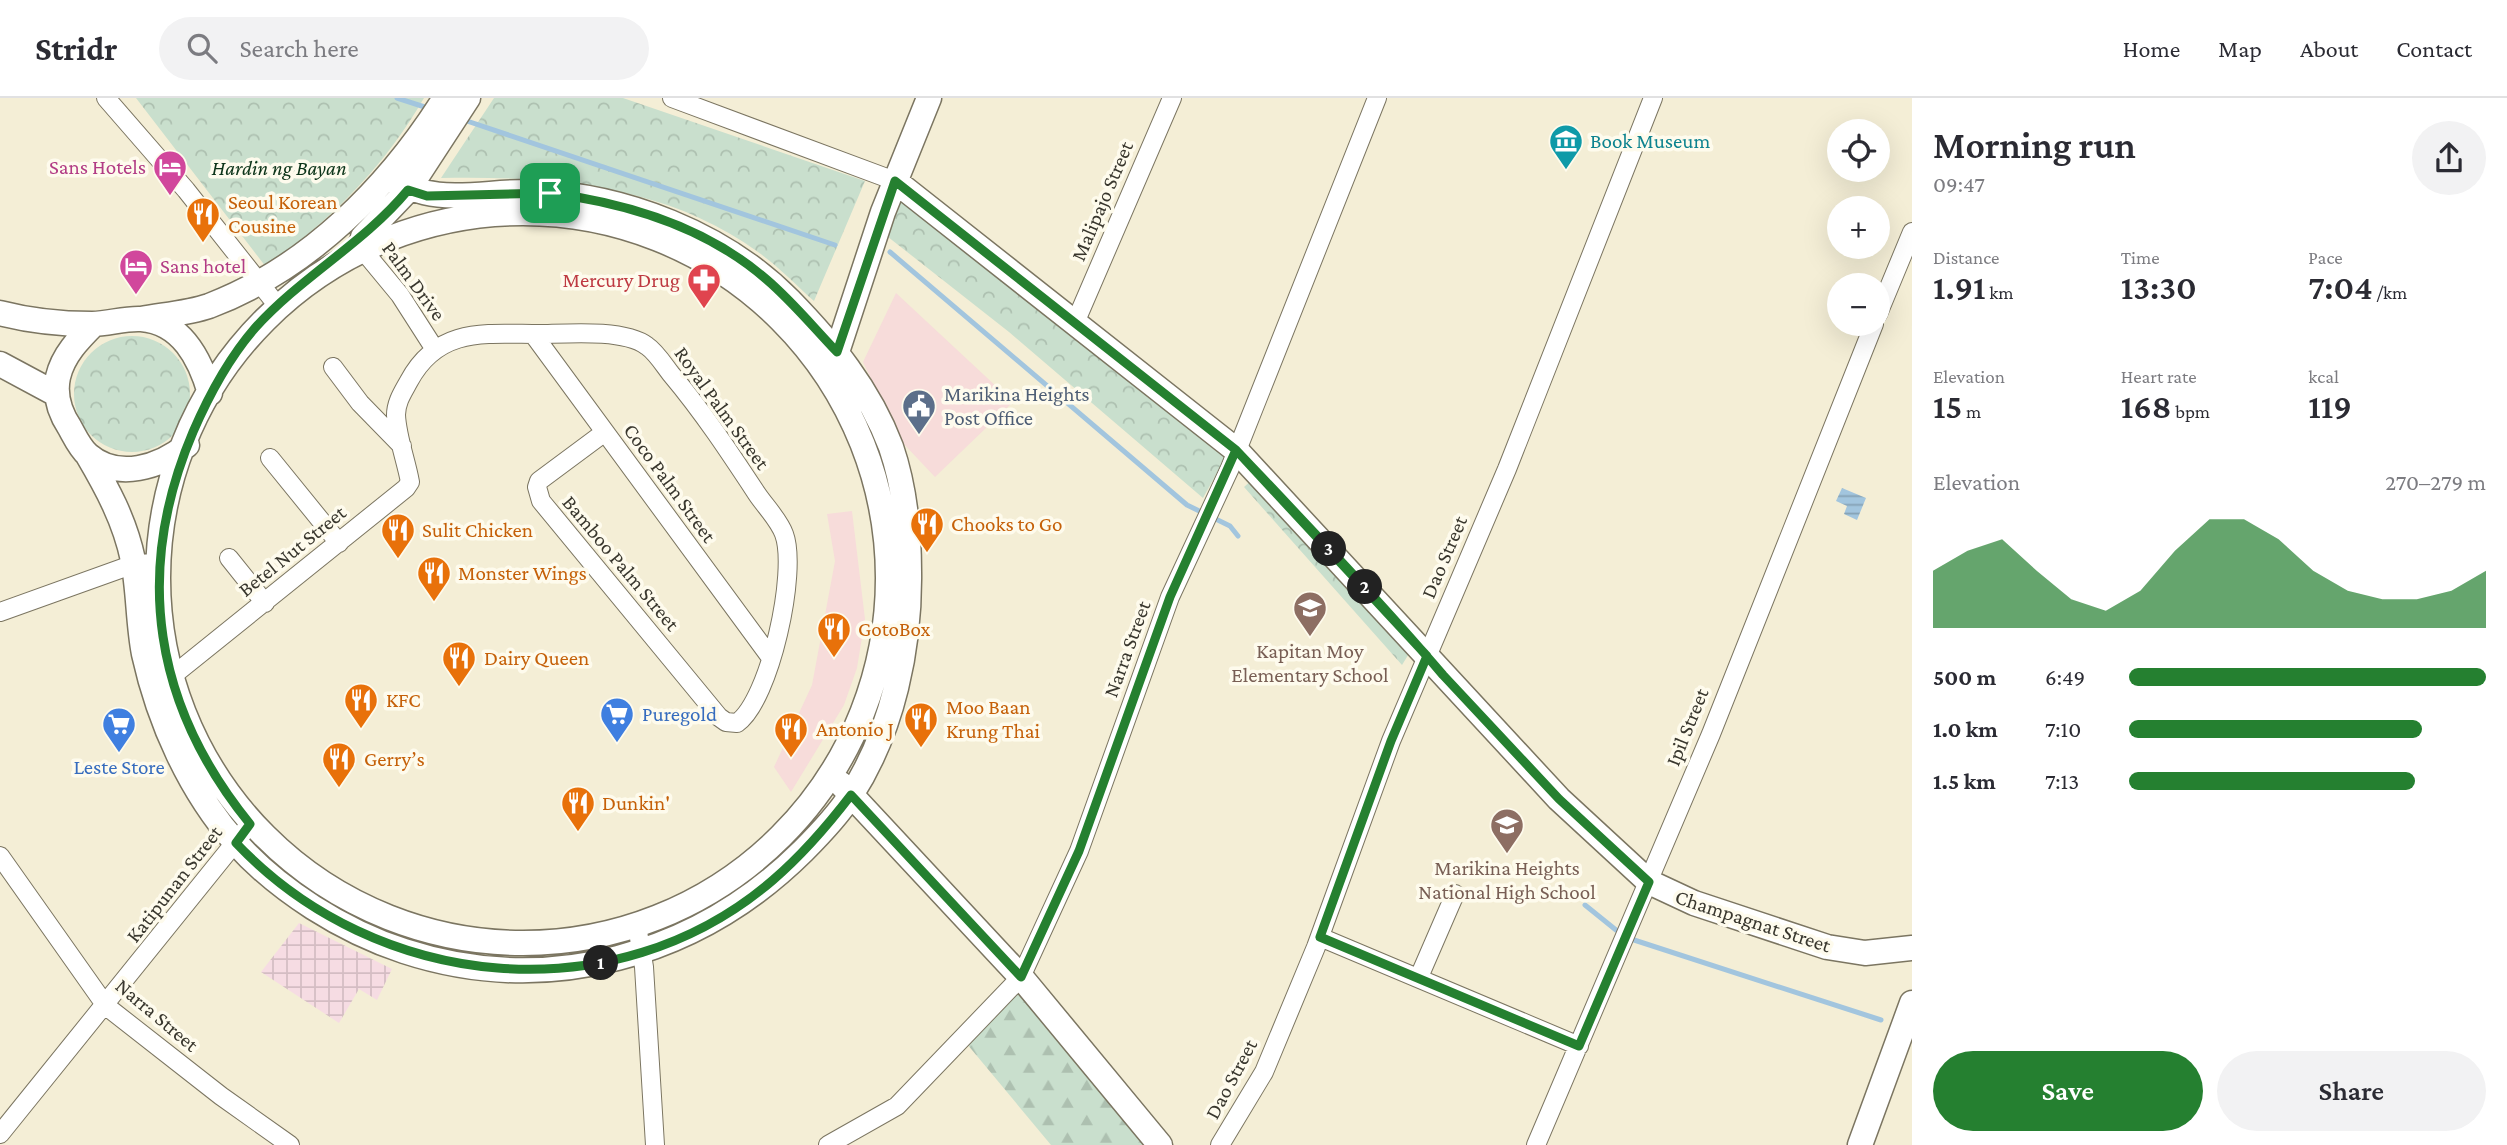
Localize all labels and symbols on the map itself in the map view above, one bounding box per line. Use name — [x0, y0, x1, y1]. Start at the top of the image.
museum icon: Book Museum — [1547, 122, 1585, 171]
place label: Book Museum — [1590, 129, 1710, 153]
street label: Malipajo Street — [1066, 137, 1138, 264]
hotel icon: Sans Hotels — [151, 148, 189, 197]
place label: Sans Hotels — [49, 155, 146, 179]
park label: Hardin ng Bayan — [211, 156, 347, 180]
pin — [520, 163, 580, 223]
place label: Seoul Korean Cousine — [228, 190, 338, 238]
restaurant icon: Seoul Korean Cousine — [184, 195, 222, 244]
street label: Palm Drive — [377, 237, 451, 325]
hotel icon: Sans hotel — [117, 247, 155, 296]
place label: Sans hotel — [160, 254, 246, 278]
pharmacy icon: Mercury Drug — [685, 261, 723, 310]
place label: Mercury Drug — [563, 268, 680, 292]
street label: Royal Palm Street — [669, 342, 775, 475]
place label: Marikina Heights Post Office — [944, 382, 1090, 430]
public building icon: Marikina Heights Post Office — [900, 387, 938, 436]
street label: Coco Palm Street — [619, 419, 722, 548]
street label: Bamboo Palm Street — [557, 491, 685, 636]
street label: Betel Nut Street — [233, 500, 351, 602]
restaurant icon: Chooks to Go — [908, 505, 946, 554]
restaurant icon: Sulit Chicken — [379, 511, 417, 560]
street label: Dao Street — [1416, 511, 1473, 602]
place label: Chooks to Go — [951, 512, 1062, 536]
place label: Sulit Chicken — [422, 518, 533, 542]
pin: 3 — [1312, 532, 1346, 566]
restaurant icon: Monster Wings — [415, 554, 453, 603]
place label: Monster Wings — [458, 561, 587, 585]
pin: 2 — [1348, 570, 1382, 604]
school or university icon: Kapitan Moy Elementary School — [1291, 589, 1329, 638]
street label: Narra Street — [1098, 597, 1156, 700]
restaurant icon: GotoBox — [815, 610, 853, 659]
place label: GotoBox — [858, 617, 931, 641]
restaurant icon: Dairy Queen — [440, 639, 478, 688]
place label: Kapitan Moy Elementary School — [1231, 639, 1389, 687]
place label: Dairy Queen — [484, 646, 589, 670]
restaurant icon: KFC — [342, 681, 380, 730]
street label: Ipil Street — [1661, 684, 1714, 769]
place label: KFC — [386, 688, 421, 712]
supermarket icon: Puregold — [598, 695, 636, 744]
place label: Moo Baan Krung Thai — [946, 695, 1040, 743]
restaurant icon: Moo Baan Krung Thai — [902, 700, 940, 749]
place label: Puregold — [642, 702, 717, 726]
supermarket icon: Leste Store — [100, 705, 138, 754]
restaurant icon: Antonio J — [772, 710, 810, 759]
place label: Antonio J — [816, 717, 894, 741]
restaurant icon: Gerry’s — [320, 740, 358, 789]
place label: Gerry’s — [364, 747, 425, 771]
place label: Leste Store — [73, 755, 165, 779]
restaurant icon: Dunkin' — [559, 784, 597, 833]
place label: Dunkin' — [602, 791, 670, 815]
school or university icon: Marikina Heights National High School — [1488, 806, 1526, 855]
street label: Katipunan Street — [121, 820, 228, 947]
place label: Marikina Heights National High School — [1418, 856, 1596, 904]
street label: Champagnat Street — [1672, 885, 1835, 958]
pin: 1 — [584, 946, 618, 980]
street label: Narra Street — [111, 973, 204, 1057]
street label: Dao Street — [1200, 1034, 1263, 1123]

